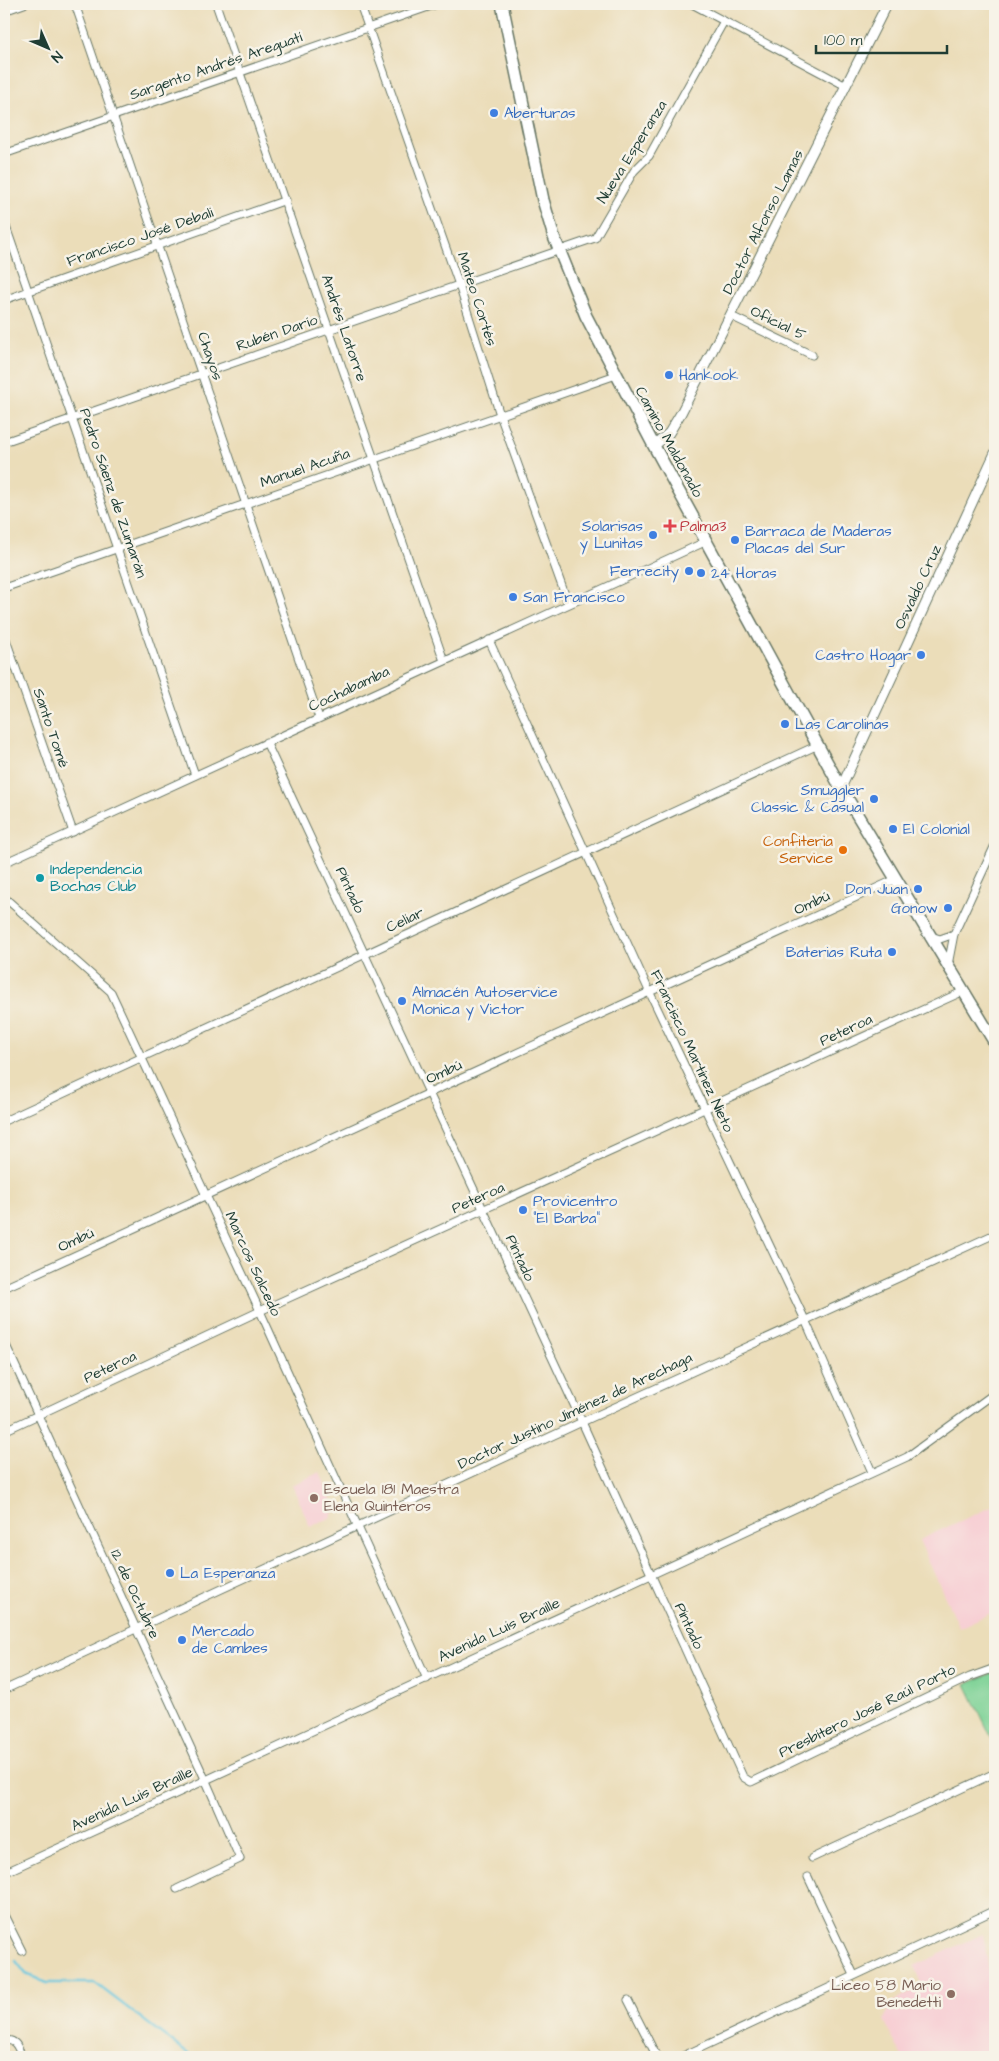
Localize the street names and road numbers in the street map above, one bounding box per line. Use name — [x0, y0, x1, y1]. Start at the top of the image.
street label: Sargento Andrés Areguatí — [127, 26, 306, 106]
street label: Nueva Esperanza — [592, 96, 672, 208]
street label: Doctor Alfonso Lamas — [717, 145, 809, 298]
street label: Francisco José Debali — [64, 202, 217, 272]
street label: Mateo Cortés — [452, 249, 502, 349]
street label: Andrés Latorre — [316, 272, 372, 384]
street label: Oficial 5 — [747, 300, 810, 346]
street label: Rubén Darío — [234, 309, 321, 357]
street label: Chayos — [191, 329, 228, 384]
street label: Camino Maldonado — [630, 383, 708, 502]
street label: Pedro Sáenz de Zumarán — [74, 405, 152, 581]
street label: Manuel Acuña — [257, 443, 353, 493]
street label: Osvaldo Cruz — [889, 541, 947, 633]
street label: Cochabamba — [305, 661, 393, 717]
street label: Santo Tomé — [28, 685, 74, 771]
street label: Pintado — [330, 863, 370, 917]
street label: Ombú — [790, 885, 834, 920]
street label: Celiar — [383, 902, 427, 938]
street label: Francisco Martínez Nieto — [645, 966, 739, 1136]
street label: Peteroa — [816, 1008, 876, 1051]
street label: Ombú — [422, 1054, 466, 1089]
street label: Peteroa — [448, 1177, 508, 1219]
street label: Marcos Salcedo — [220, 1208, 287, 1320]
street label: Ombú — [54, 1222, 98, 1257]
street label: Pintado — [500, 1231, 540, 1285]
street label: Peteroa — [80, 1345, 140, 1388]
street label: Doctor Justino Jiménez de Arechaga — [454, 1347, 696, 1476]
street label: 12 de Octubre — [105, 1546, 165, 1642]
street label: Avenida Luis Braille — [435, 1593, 563, 1667]
street label: Pintado — [669, 1599, 709, 1653]
street label: Presbítero José Raúl Porto — [775, 1659, 959, 1763]
street label: Avenida Luis Braille — [68, 1762, 196, 1836]

